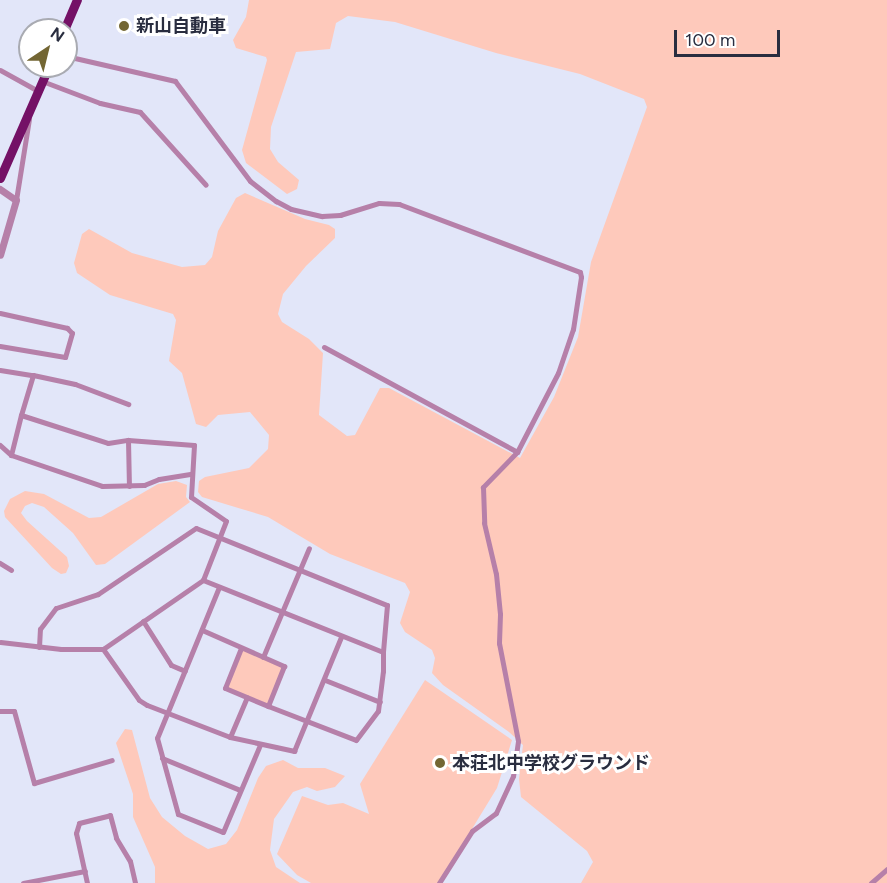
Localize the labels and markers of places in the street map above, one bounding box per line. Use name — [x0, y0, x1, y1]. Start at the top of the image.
place label: 新山自動車 — [136, 15, 226, 37]
marker: 新山自動車 — [117, 19, 131, 33]
place label: 本荘北中学校グラウンド — [452, 752, 650, 774]
marker: 本荘北中学校グラウンド — [433, 756, 447, 770]

